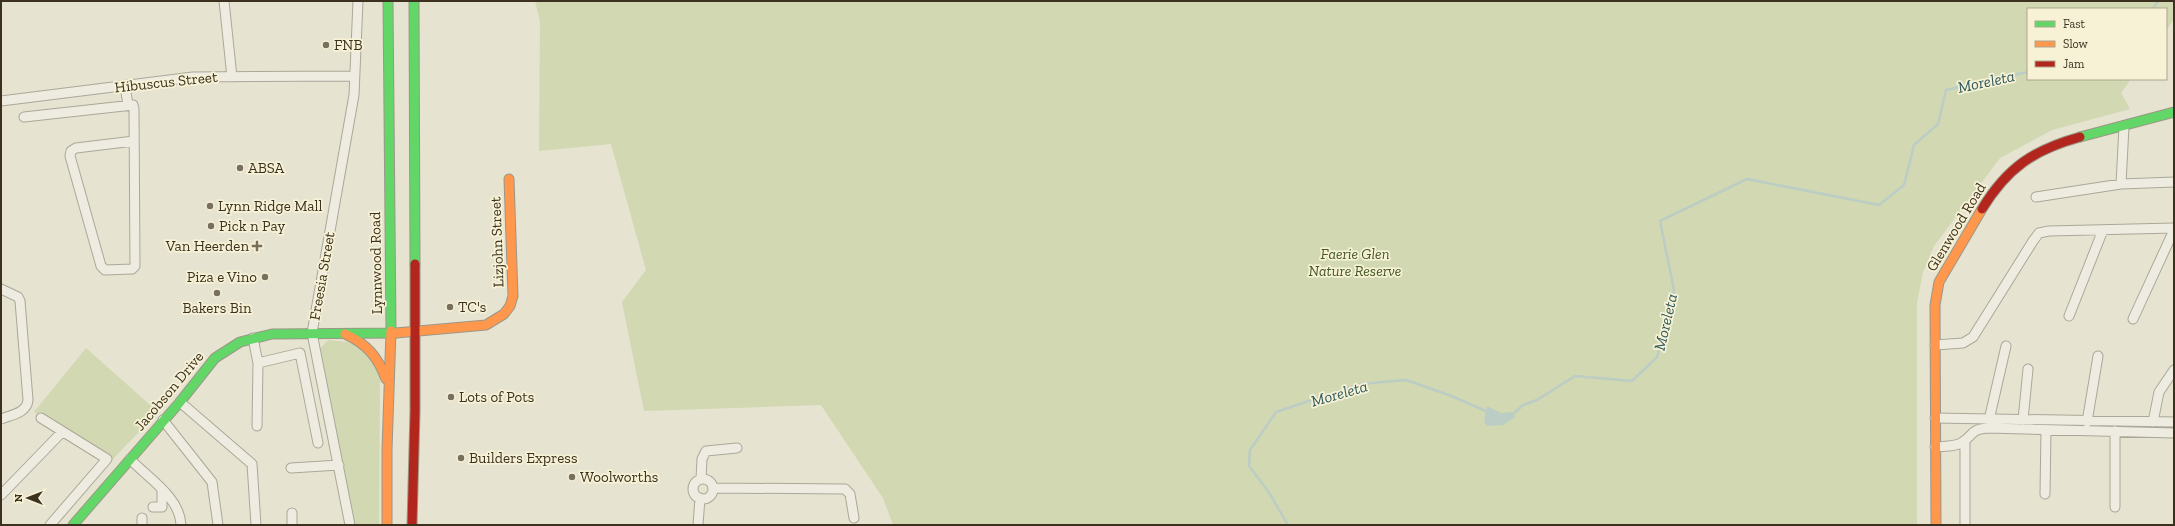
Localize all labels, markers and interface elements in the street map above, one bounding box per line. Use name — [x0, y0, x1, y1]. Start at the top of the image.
legend — [2027, 8, 2167, 80]
text: Fast — [2063, 17, 2086, 31]
place label: FNB — [334, 36, 363, 54]
text: Slow — [2063, 37, 2089, 51]
marker: FNB — [321, 40, 331, 50]
text: Jam — [2063, 57, 2085, 71]
water label: Moreleta — [1956, 66, 2016, 97]
street label: Hibuscus Street — [114, 68, 219, 96]
place label: ABSA — [248, 159, 284, 177]
marker: ABSA — [235, 163, 245, 173]
street label: Glenwood Road — [1922, 179, 1990, 275]
street label: Lizjohn Street — [486, 196, 508, 288]
place label: Lynn Ridge Mall — [218, 197, 323, 215]
marker: Lynn Ridge Mall — [205, 201, 215, 211]
street label: Lynnwood Road — [366, 211, 386, 315]
place label: Pick n Pay — [219, 217, 285, 235]
marker: Pick n Pay — [206, 221, 216, 231]
street label: Freesia Street — [305, 230, 339, 322]
place label: Van Heerden — [165, 237, 249, 255]
marker: Van Heerden — [252, 241, 262, 251]
park label: Faerie Glen Nature Reserve — [1309, 245, 1401, 280]
place label: Piza e Vino — [187, 268, 257, 286]
marker: Piza e Vino — [260, 272, 270, 282]
marker: Bakers Bin — [212, 288, 222, 298]
water label: Moreleta — [1650, 292, 1681, 352]
place label: TC's — [458, 298, 486, 316]
place label: Bakers Bin — [182, 299, 252, 317]
marker: TC's — [445, 302, 455, 312]
street label: Jacobson Drive — [131, 348, 207, 434]
water label: Moreleta — [1309, 376, 1370, 411]
place label: Lots of Pots — [459, 388, 534, 406]
marker: Lots of Pots — [446, 392, 456, 402]
place label: Builders Express — [469, 449, 578, 467]
marker: Builders Express — [456, 453, 466, 463]
place label: Woolworths — [580, 468, 658, 486]
marker: Woolworths — [567, 472, 577, 482]
north arrow — [8, 478, 48, 518]
text: N — [12, 493, 25, 502]

